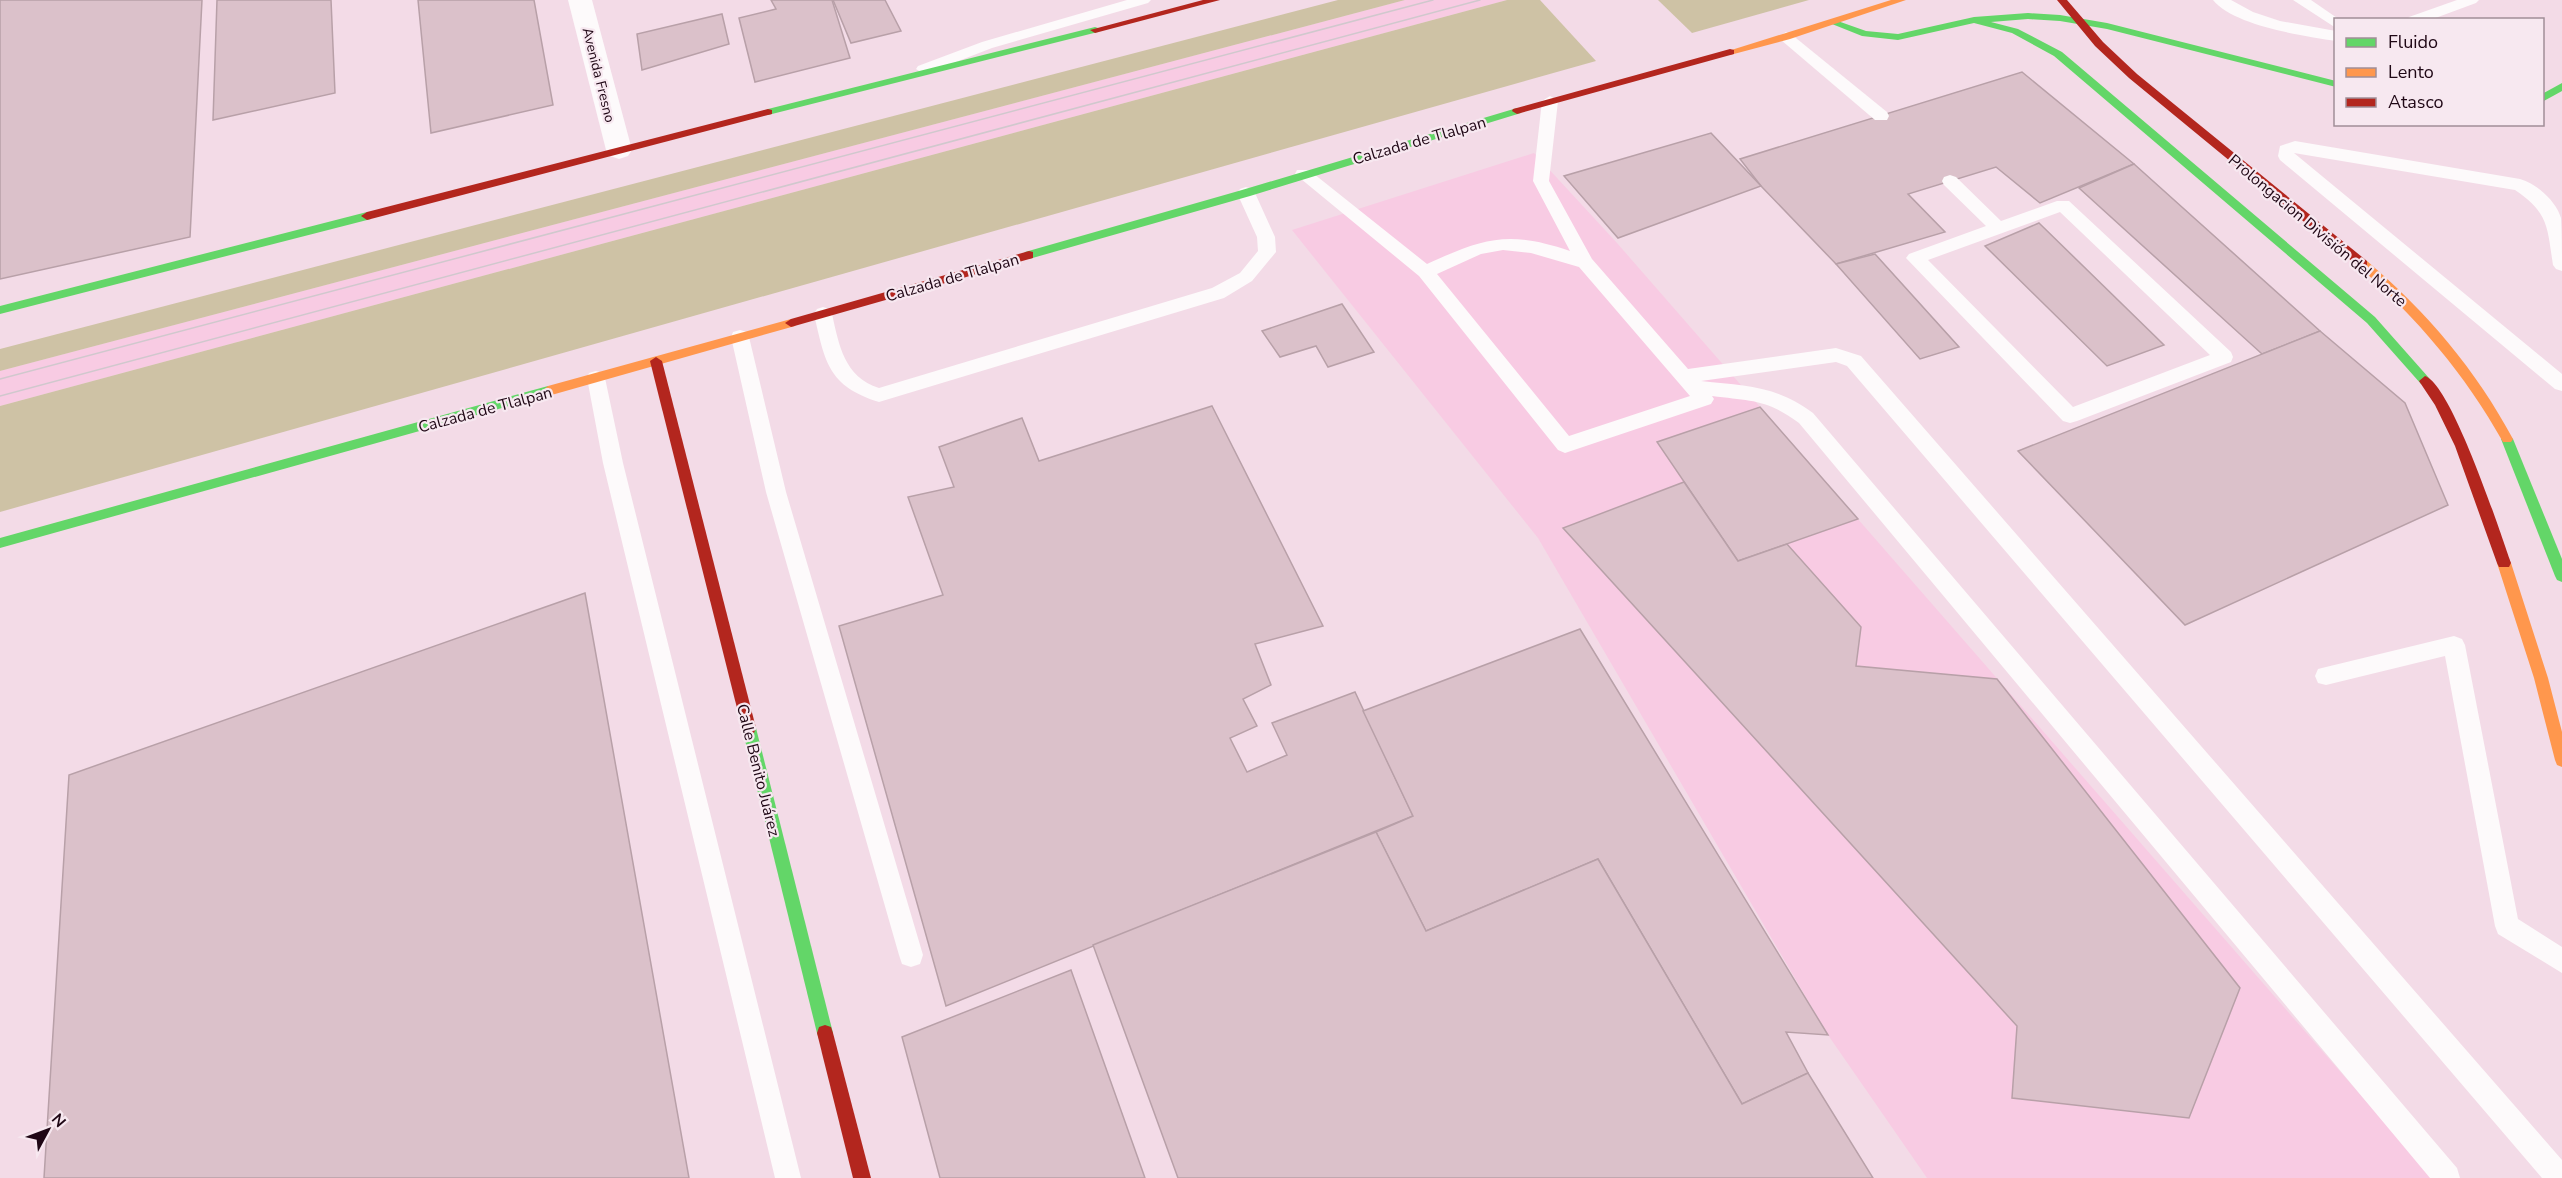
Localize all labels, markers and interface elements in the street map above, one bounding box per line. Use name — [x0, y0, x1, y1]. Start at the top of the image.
legend — [2334, 18, 2544, 126]
street label: Avenida Fresno — [578, 26, 620, 125]
text: Fluido — [2388, 30, 2438, 54]
text: Lento — [2388, 60, 2434, 84]
text: Atasco — [2388, 90, 2444, 114]
street label: Calzada de Tlalpan — [1350, 111, 1489, 171]
street label: Prolongacion División del Norte — [2223, 149, 2411, 312]
street label: Calzada de Tlalpan — [883, 248, 1022, 308]
street label: Calzada de Tlalpan — [416, 381, 555, 438]
street label: Calle Benito Juárez — [731, 702, 785, 839]
north arrow — [18, 1100, 78, 1160]
text: N — [46, 1109, 71, 1133]

